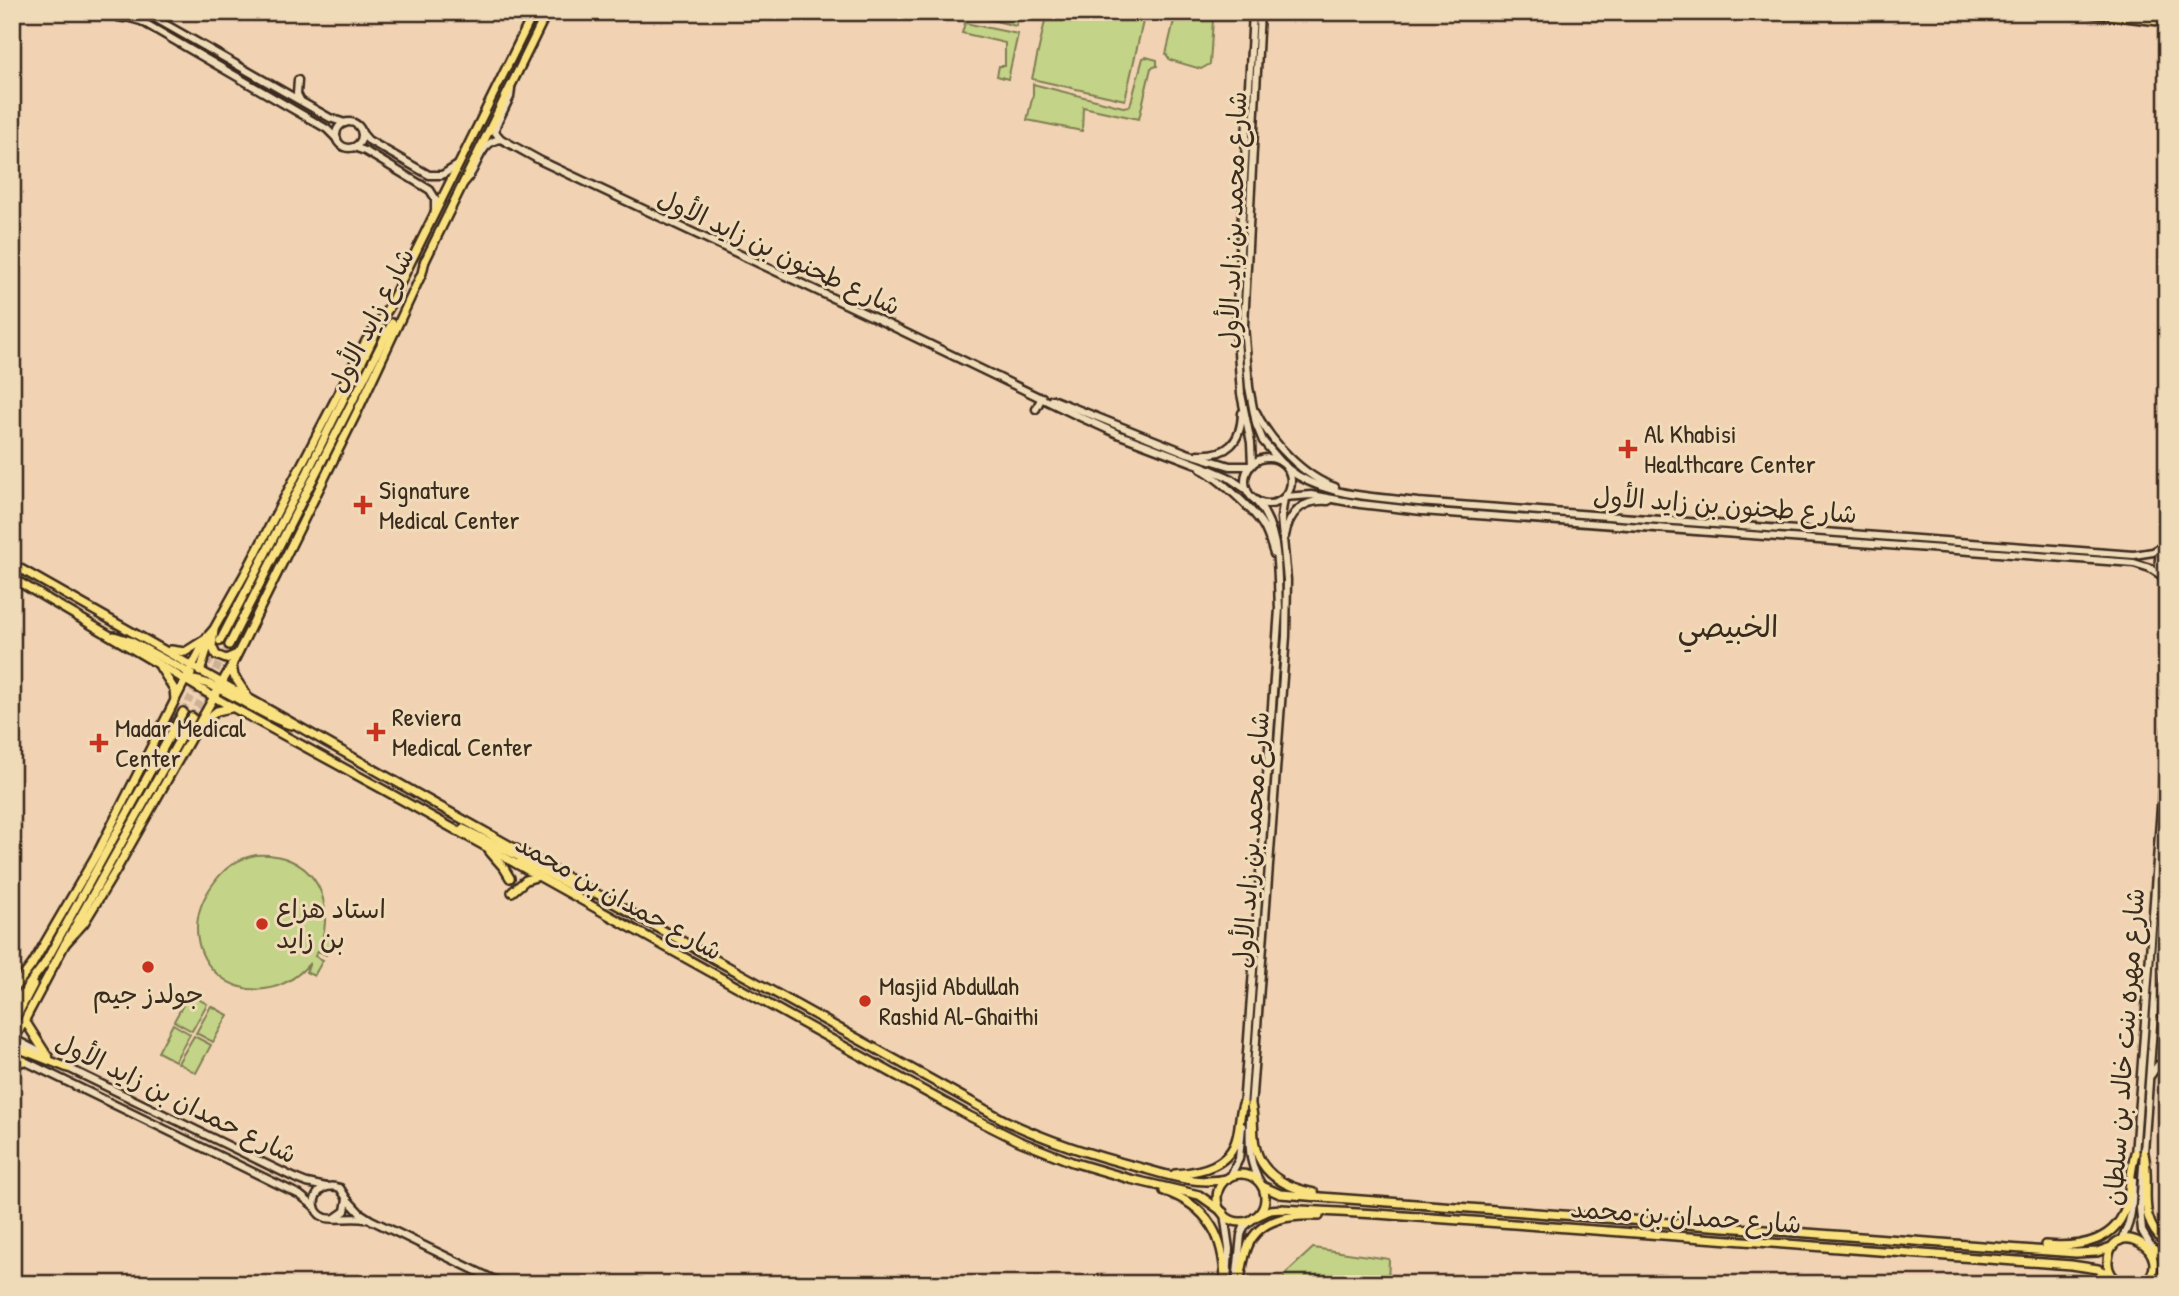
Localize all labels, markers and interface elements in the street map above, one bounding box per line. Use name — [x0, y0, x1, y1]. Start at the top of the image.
street label: شارع محمد بن زايد الأول — [1211, 91, 1255, 349]
street label: شارع طحنون بن زايد الأول — [652, 180, 906, 324]
street label: شارع زايد الأول — [319, 241, 423, 399]
place label: Al Khabisi Healthcare Center — [1644, 416, 1816, 481]
marker: Al Khabisi Healthcare Center — [1618, 439, 1638, 459]
place label: Signature Medical Center — [379, 472, 520, 537]
street label: شارع طحنون بن زايد الأول — [1592, 478, 1858, 532]
marker: Signature Medical Center — [353, 495, 373, 515]
district label: الخبيصي — [1678, 606, 1778, 653]
place label: Reviera Medical Center — [392, 699, 533, 764]
place label: Madar Medical Center — [115, 710, 246, 775]
street label: شارع محمد بن زايد الأول — [1224, 710, 1278, 970]
marker: Reviera Medical Center — [366, 722, 386, 742]
marker: Madar Medical Center — [89, 733, 109, 753]
street label: شارع حمدان بن محمد — [509, 825, 729, 969]
street label: شارع مهره بنت خالد بن سلطان — [2095, 887, 2153, 1207]
place label: استاد هزاع بن زايد — [276, 891, 386, 956]
marker: استاد هزاع بن زايد — [254, 916, 270, 932]
marker: جولدز جيم — [140, 959, 156, 975]
place label: Masjid Abdullah Rashid Al-Ghaithi — [879, 968, 1039, 1033]
place label: جولدز جيم — [92, 976, 204, 1014]
marker: Masjid Abdullah Rashid Al-Ghaithi — [857, 993, 873, 1009]
street label: شارع حمدان بن زايد الأول — [49, 1024, 303, 1172]
street label: شارع حمدان بن محمد — [1569, 1190, 1803, 1242]

